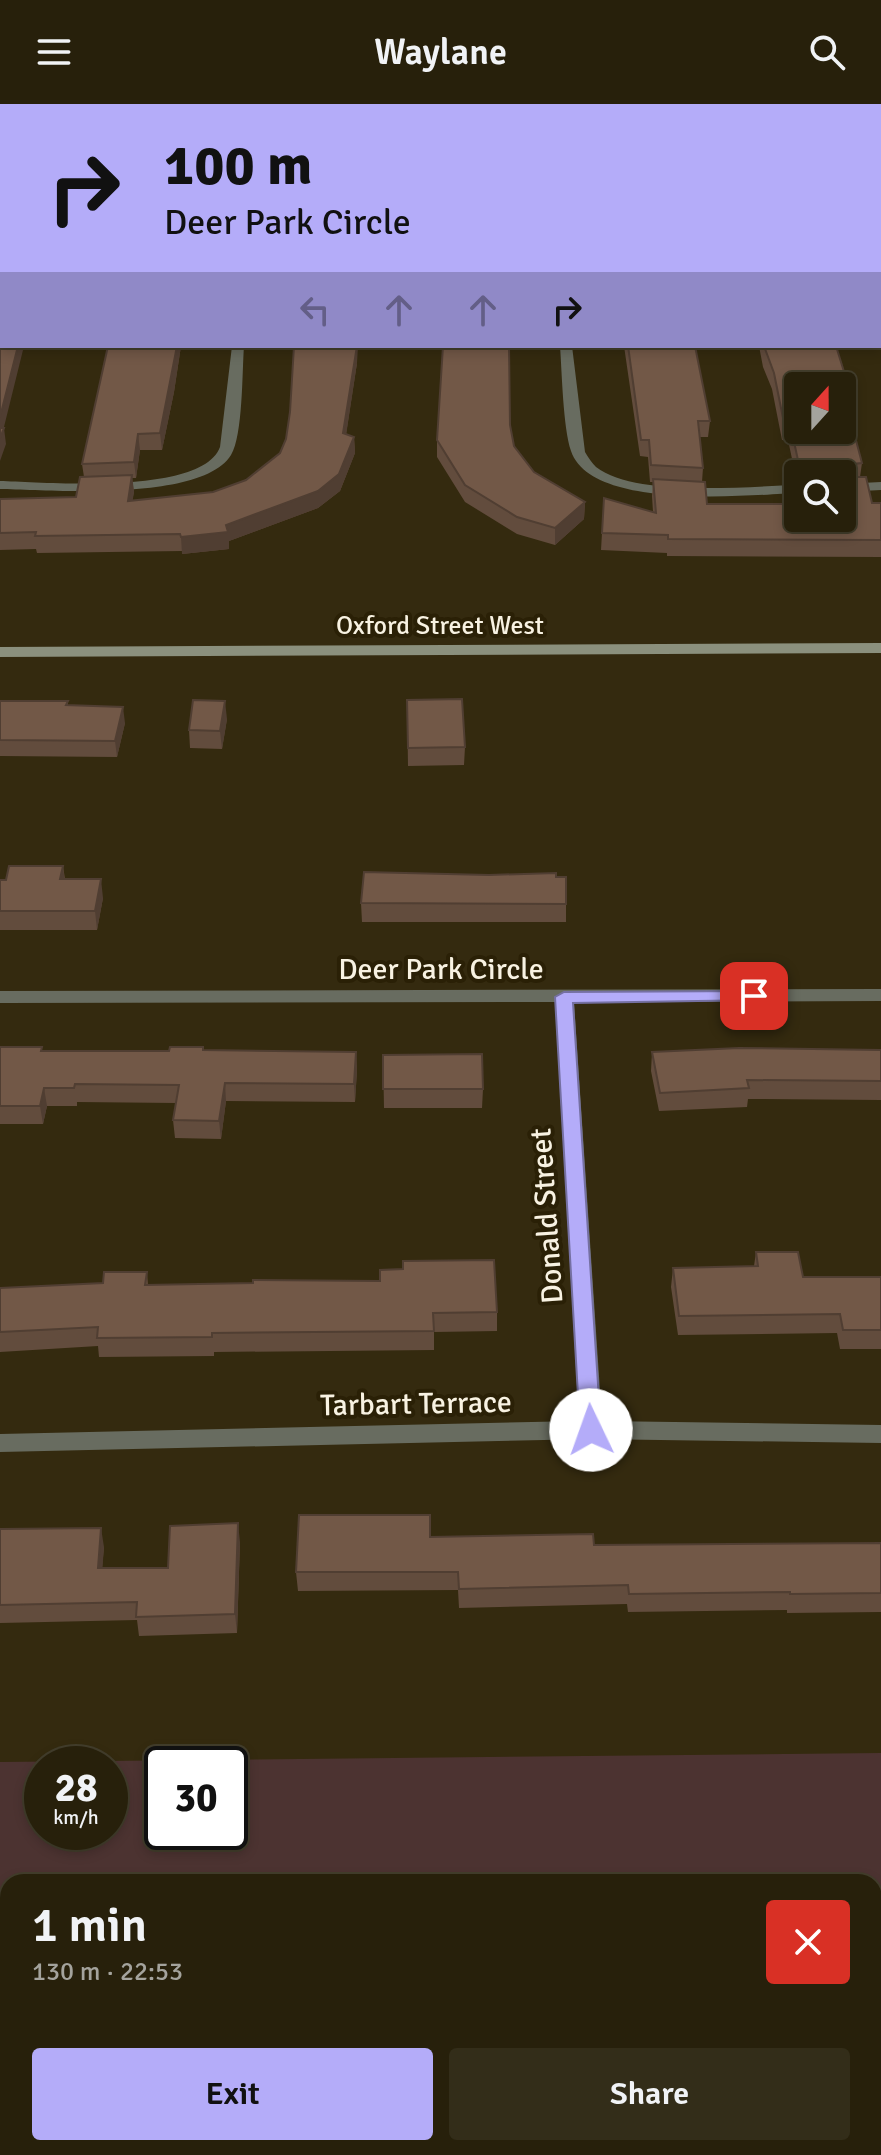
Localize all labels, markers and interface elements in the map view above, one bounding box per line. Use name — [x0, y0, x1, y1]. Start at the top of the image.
icon: menu — [32, 30, 76, 74]
text: Waylane — [374, 30, 507, 75]
icon: search — [805, 30, 849, 74]
text: 100 m — [164, 131, 312, 200]
icon: right — [32, 136, 136, 240]
text: Deer Park Circle — [164, 200, 411, 245]
icon: left — [293, 288, 337, 332]
icon: ahead — [377, 288, 421, 332]
icon: ahead — [461, 288, 505, 332]
icon: right — [545, 288, 589, 332]
north arrow — [784, 372, 856, 444]
map controls — [784, 372, 856, 532]
button: search — [784, 460, 856, 532]
street label: Oxford Street West — [336, 610, 544, 642]
street label: Deer Park Circle — [338, 951, 544, 988]
pin — [720, 962, 788, 1030]
icon: arrive — [732, 974, 776, 1018]
street label: Donald Street — [522, 1127, 572, 1305]
street label: Tarbart Terrace — [320, 1384, 512, 1424]
position arrow — [549, 1388, 633, 1472]
speed limit sign: 30 — [144, 1746, 248, 1850]
text: 28 — [54, 1763, 98, 1813]
text: km/h — [53, 1805, 99, 1830]
text: 1 min — [32, 1896, 147, 1955]
button: close — [766, 1900, 850, 1984]
text: 130 m · 22:53 — [32, 1956, 183, 1988]
button: Exit — [32, 2048, 433, 2140]
button: Share — [449, 2048, 850, 2140]

